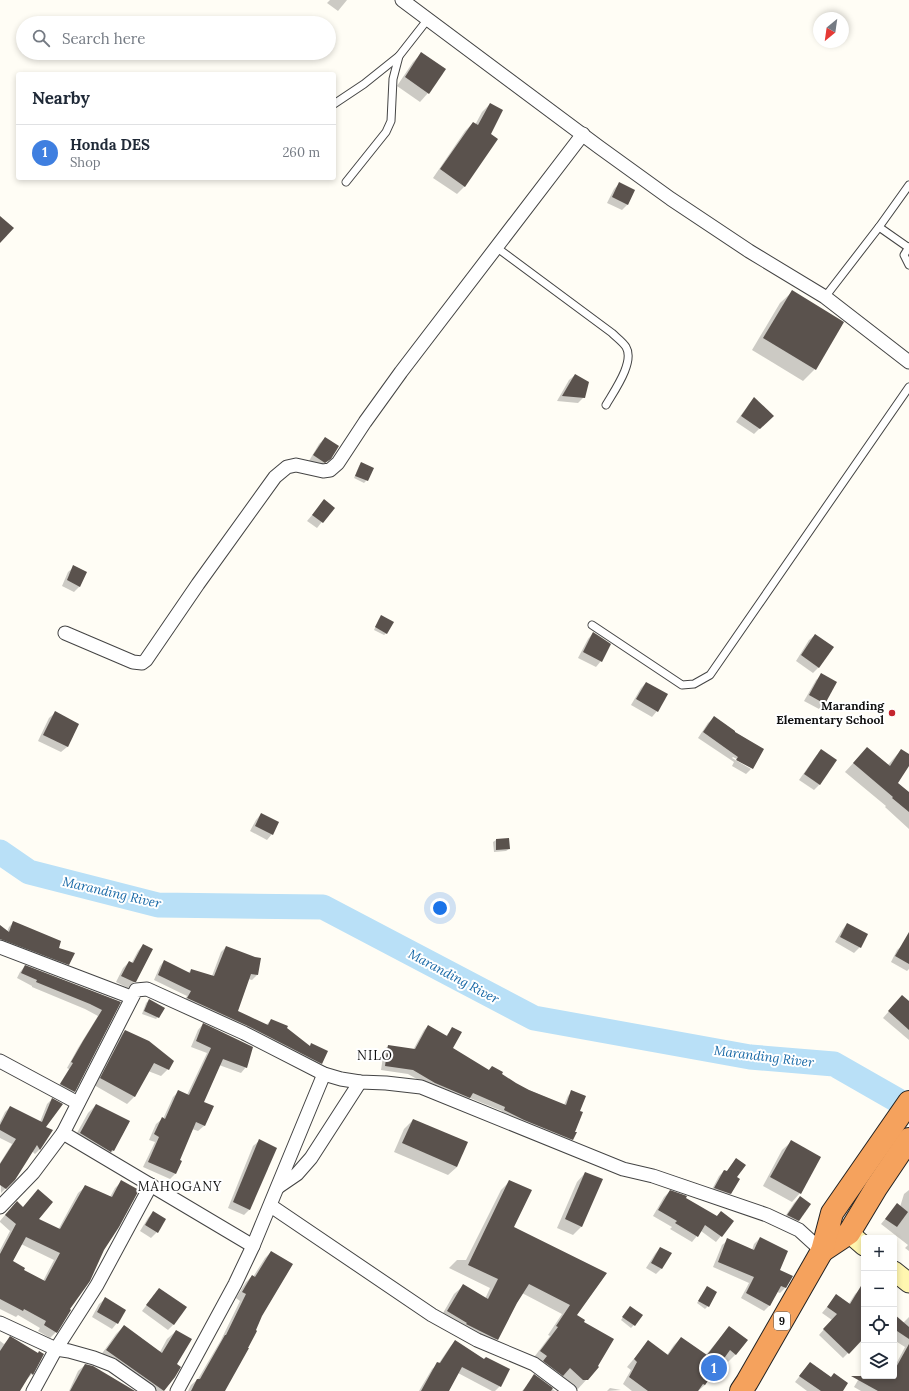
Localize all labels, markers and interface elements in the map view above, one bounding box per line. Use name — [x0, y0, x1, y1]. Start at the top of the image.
north arrow — [813, 12, 849, 48]
search box — [16, 16, 336, 60]
icon: search — [30, 27, 52, 49]
text: Search here — [62, 29, 145, 48]
text: Nearby — [32, 87, 90, 109]
text: Honda DES — [70, 135, 150, 154]
text: 1 — [42, 144, 48, 161]
text: 260 m — [282, 144, 320, 161]
text: Shop — [70, 154, 101, 171]
place label: Maranding Elementary School — [776, 698, 885, 727]
marker: Maranding Elementary School — [887, 708, 897, 718]
water label: Maranding River — [61, 873, 163, 912]
your location — [430, 898, 450, 918]
water label: Maranding River — [405, 945, 502, 1008]
water label: Maranding River — [713, 1042, 815, 1071]
district label: NILO — [357, 1047, 393, 1064]
district label: MAHOGANY — [138, 1178, 222, 1195]
map controls — [861, 1235, 897, 1379]
button: + — [861, 1235, 897, 1271]
button: − — [861, 1271, 897, 1307]
button: locate — [861, 1307, 897, 1343]
road number: 9 — [774, 1312, 790, 1330]
button: layers — [861, 1343, 897, 1379]
pin: 1 — [701, 1353, 727, 1383]

